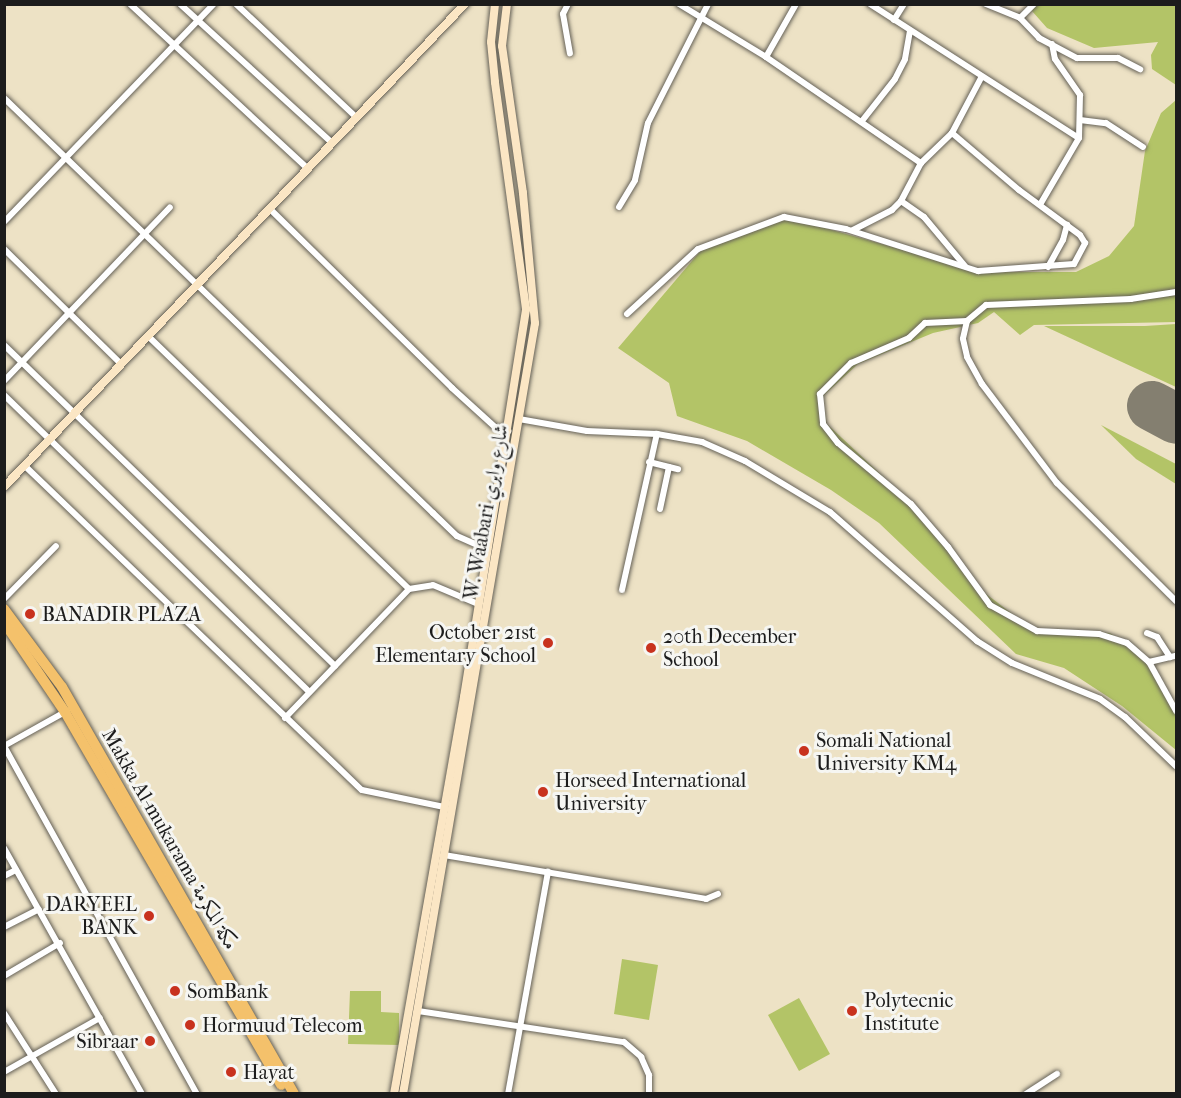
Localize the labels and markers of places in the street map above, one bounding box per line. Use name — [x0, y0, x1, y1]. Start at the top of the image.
place label: BANADIR PLAZA — [42, 602, 201, 626]
marker: BANADIR PLAZA — [23, 607, 37, 621]
place label: October 21st Elementary School — [375, 620, 536, 667]
place label: 20th December School — [663, 624, 796, 671]
marker: October 21st Elementary School — [541, 636, 555, 650]
marker: 20th December School — [644, 641, 658, 655]
place label: Somali National University KM4 — [816, 728, 957, 775]
marker: Somali National University KM4 — [797, 744, 811, 758]
place label: Horseed International University — [555, 768, 746, 815]
marker: Horseed International University — [536, 785, 550, 799]
place label: DARYEEL BANK — [46, 892, 137, 939]
marker: DARYEEL BANK — [142, 909, 156, 923]
place label: SomBank — [187, 979, 268, 1003]
marker: SomBank — [168, 984, 182, 998]
place label: Polytecnic Institute — [864, 988, 953, 1035]
marker: Polytecnic Institute — [845, 1004, 859, 1018]
place label: Hormuud Telecom — [202, 1013, 363, 1037]
marker: Hormuud Telecom — [183, 1018, 197, 1032]
place label: Sibraar — [76, 1029, 138, 1053]
marker: Sibraar — [143, 1034, 157, 1048]
place label: Hayat — [243, 1060, 295, 1084]
marker: Hayat — [224, 1065, 238, 1079]

